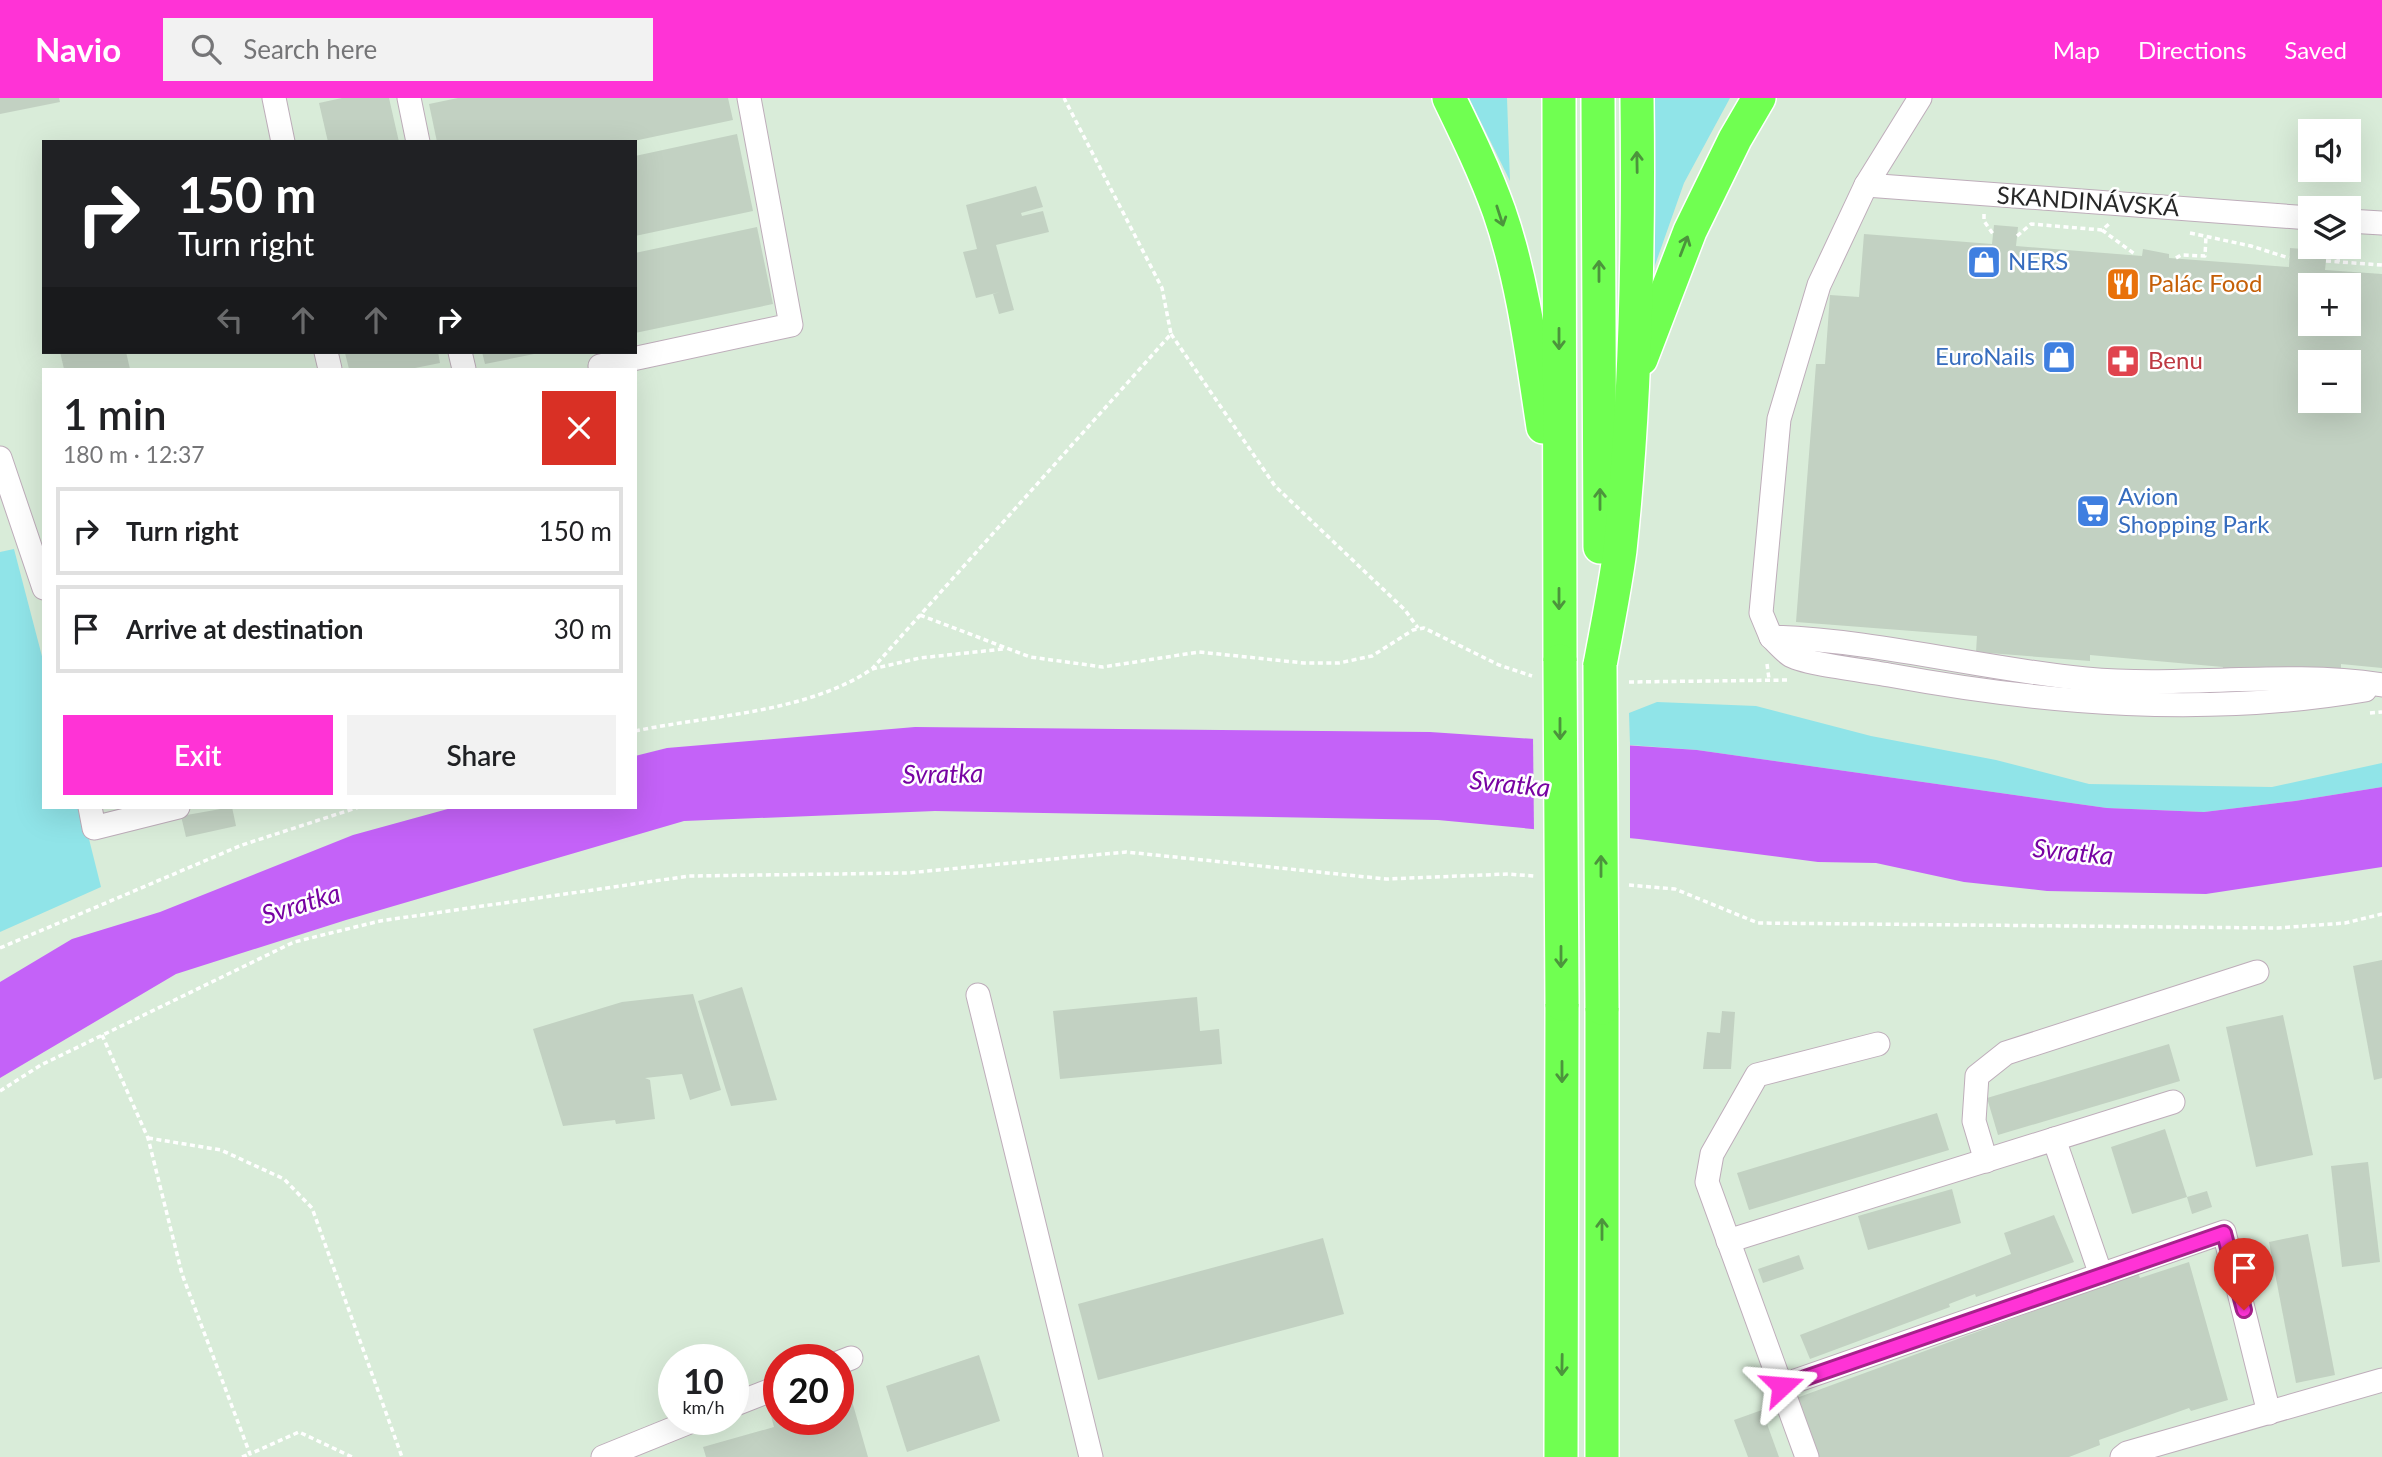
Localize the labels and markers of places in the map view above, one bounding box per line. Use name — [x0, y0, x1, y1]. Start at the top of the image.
shop icon: NERS — [1965, 243, 2003, 281]
place label: NERS — [2008, 246, 2068, 275]
restaurant icon: Palác Food — [2104, 265, 2142, 303]
place label: Palác Food — [2148, 268, 2262, 297]
shop icon: EuroNails — [2040, 338, 2078, 376]
place label: EuroNails — [1935, 341, 2035, 370]
pharmacy icon: Benu — [2104, 342, 2142, 380]
place label: Benu — [2148, 345, 2203, 374]
place label: Avion Shopping Park — [2118, 481, 2270, 538]
supermarket icon: Avion Shopping Park — [2074, 492, 2112, 530]
pin — [2214, 1238, 2274, 1310]

